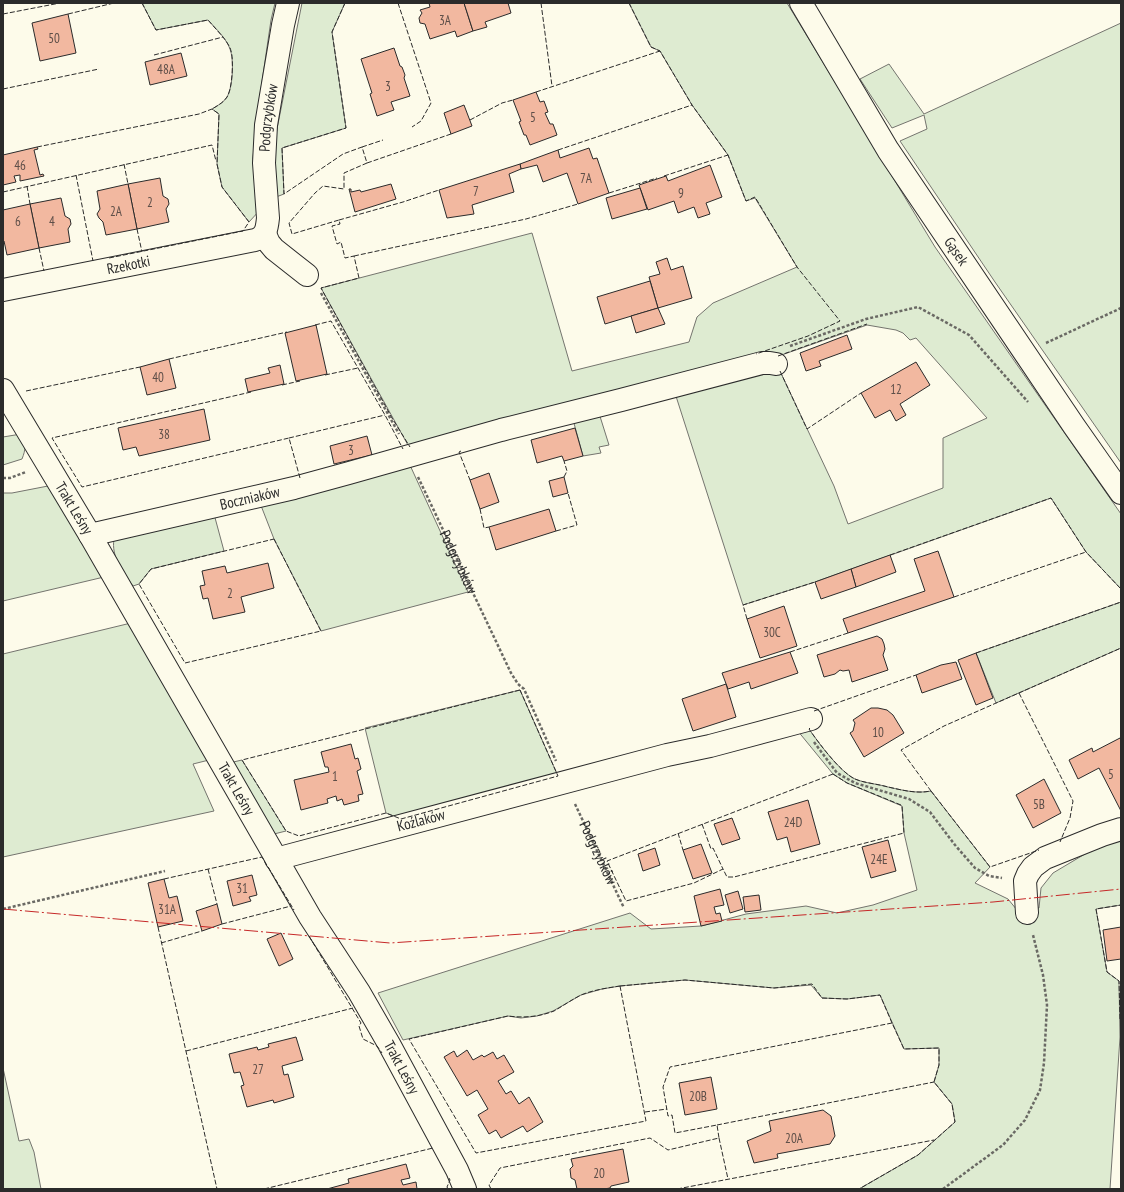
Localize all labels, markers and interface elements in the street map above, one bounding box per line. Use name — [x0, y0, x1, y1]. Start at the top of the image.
house number: 3A — [439, 12, 452, 29]
house number: 50 — [48, 30, 60, 47]
house number: 48A — [157, 61, 176, 78]
house number: 3 — [385, 78, 391, 95]
street label: Podgrzybków — [255, 82, 282, 152]
house number: 5 — [530, 109, 536, 126]
house number: 46 — [14, 157, 26, 174]
house number: 7A — [580, 170, 593, 187]
house number: 7 — [473, 183, 479, 200]
house number: 9 — [678, 185, 684, 202]
house number: 2 — [147, 194, 153, 211]
house number: 2A — [110, 203, 123, 220]
house number: 6 — [15, 213, 21, 230]
house number: 4 — [49, 213, 55, 230]
street label: Gąsek — [940, 233, 973, 269]
street label: Rzekotki — [105, 251, 152, 278]
house number: 40 — [152, 369, 164, 386]
house number: 12 — [890, 381, 902, 398]
house number: 38 — [158, 426, 170, 443]
house number: 3 — [348, 442, 354, 459]
street label: Trakt Leśny — [51, 478, 98, 538]
street label: Boczniaków — [218, 482, 282, 514]
street label: Podgrzybków — [436, 527, 482, 597]
house number: 2 — [227, 585, 233, 602]
house number: 30C — [763, 624, 781, 641]
house number: 10 — [872, 724, 884, 741]
street label: Trakt Leśny — [214, 759, 259, 819]
house number: 5 — [1108, 766, 1114, 783]
house number: 1 — [332, 768, 338, 785]
house number: 5B — [1033, 796, 1045, 813]
street label: Koźlaków — [395, 804, 447, 835]
house number: 24D — [784, 814, 802, 831]
street label: Podgrzybków — [575, 818, 622, 888]
house number: 24E — [870, 851, 888, 868]
house number: 31 — [236, 880, 248, 897]
house number: 31A — [158, 901, 177, 918]
street label: Trakt Leśny — [380, 1037, 424, 1097]
house number: 27 — [252, 1061, 264, 1078]
house number: 20B — [689, 1088, 707, 1105]
house number: 20A — [785, 1130, 804, 1147]
house number: 20 — [593, 1165, 605, 1182]

